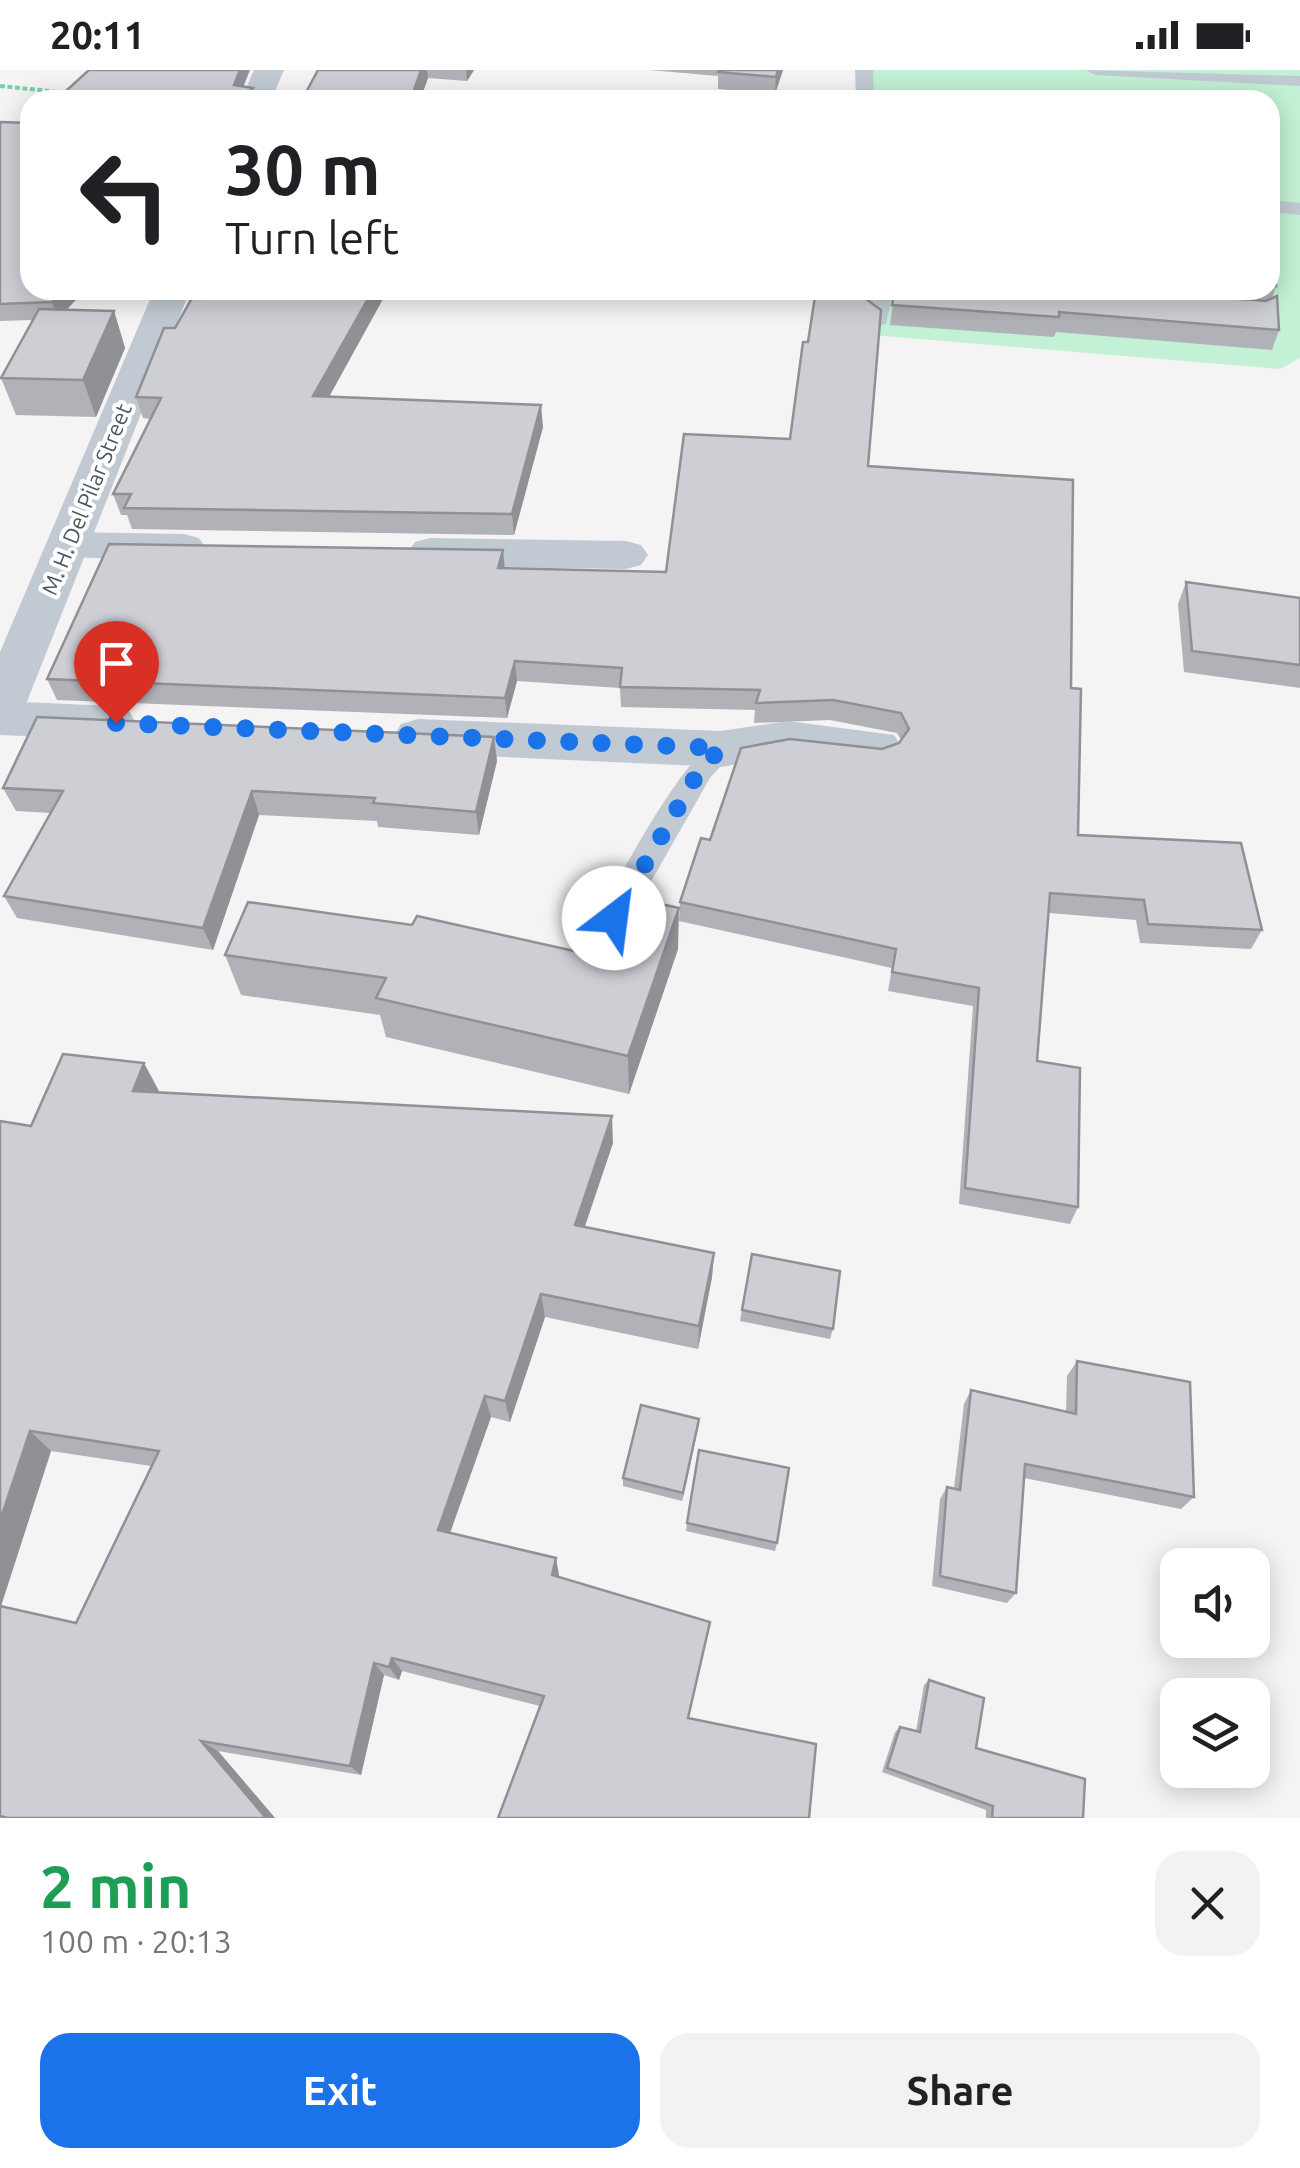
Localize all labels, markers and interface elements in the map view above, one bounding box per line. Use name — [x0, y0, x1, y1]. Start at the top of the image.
text: 20:11 — [50, 14, 145, 56]
icon: left — [60, 130, 190, 260]
text: 30 m — [225, 130, 381, 208]
text: Turn left — [225, 212, 399, 263]
street label: M. H. Del Pilar Street — [36, 399, 136, 598]
pin — [74, 621, 159, 724]
icon: arrive — [89, 636, 144, 691]
position arrow — [562, 866, 666, 970]
map controls — [1160, 1548, 1270, 1788]
button: sound — [1160, 1548, 1270, 1658]
button: layers — [1160, 1678, 1270, 1788]
button: close — [1155, 1851, 1260, 1956]
text: 2 min — [40, 1852, 192, 1919]
text: 100 m · 20:13 — [40, 1923, 232, 1959]
button: Exit — [40, 2033, 640, 2148]
button: Share — [660, 2033, 1260, 2148]

